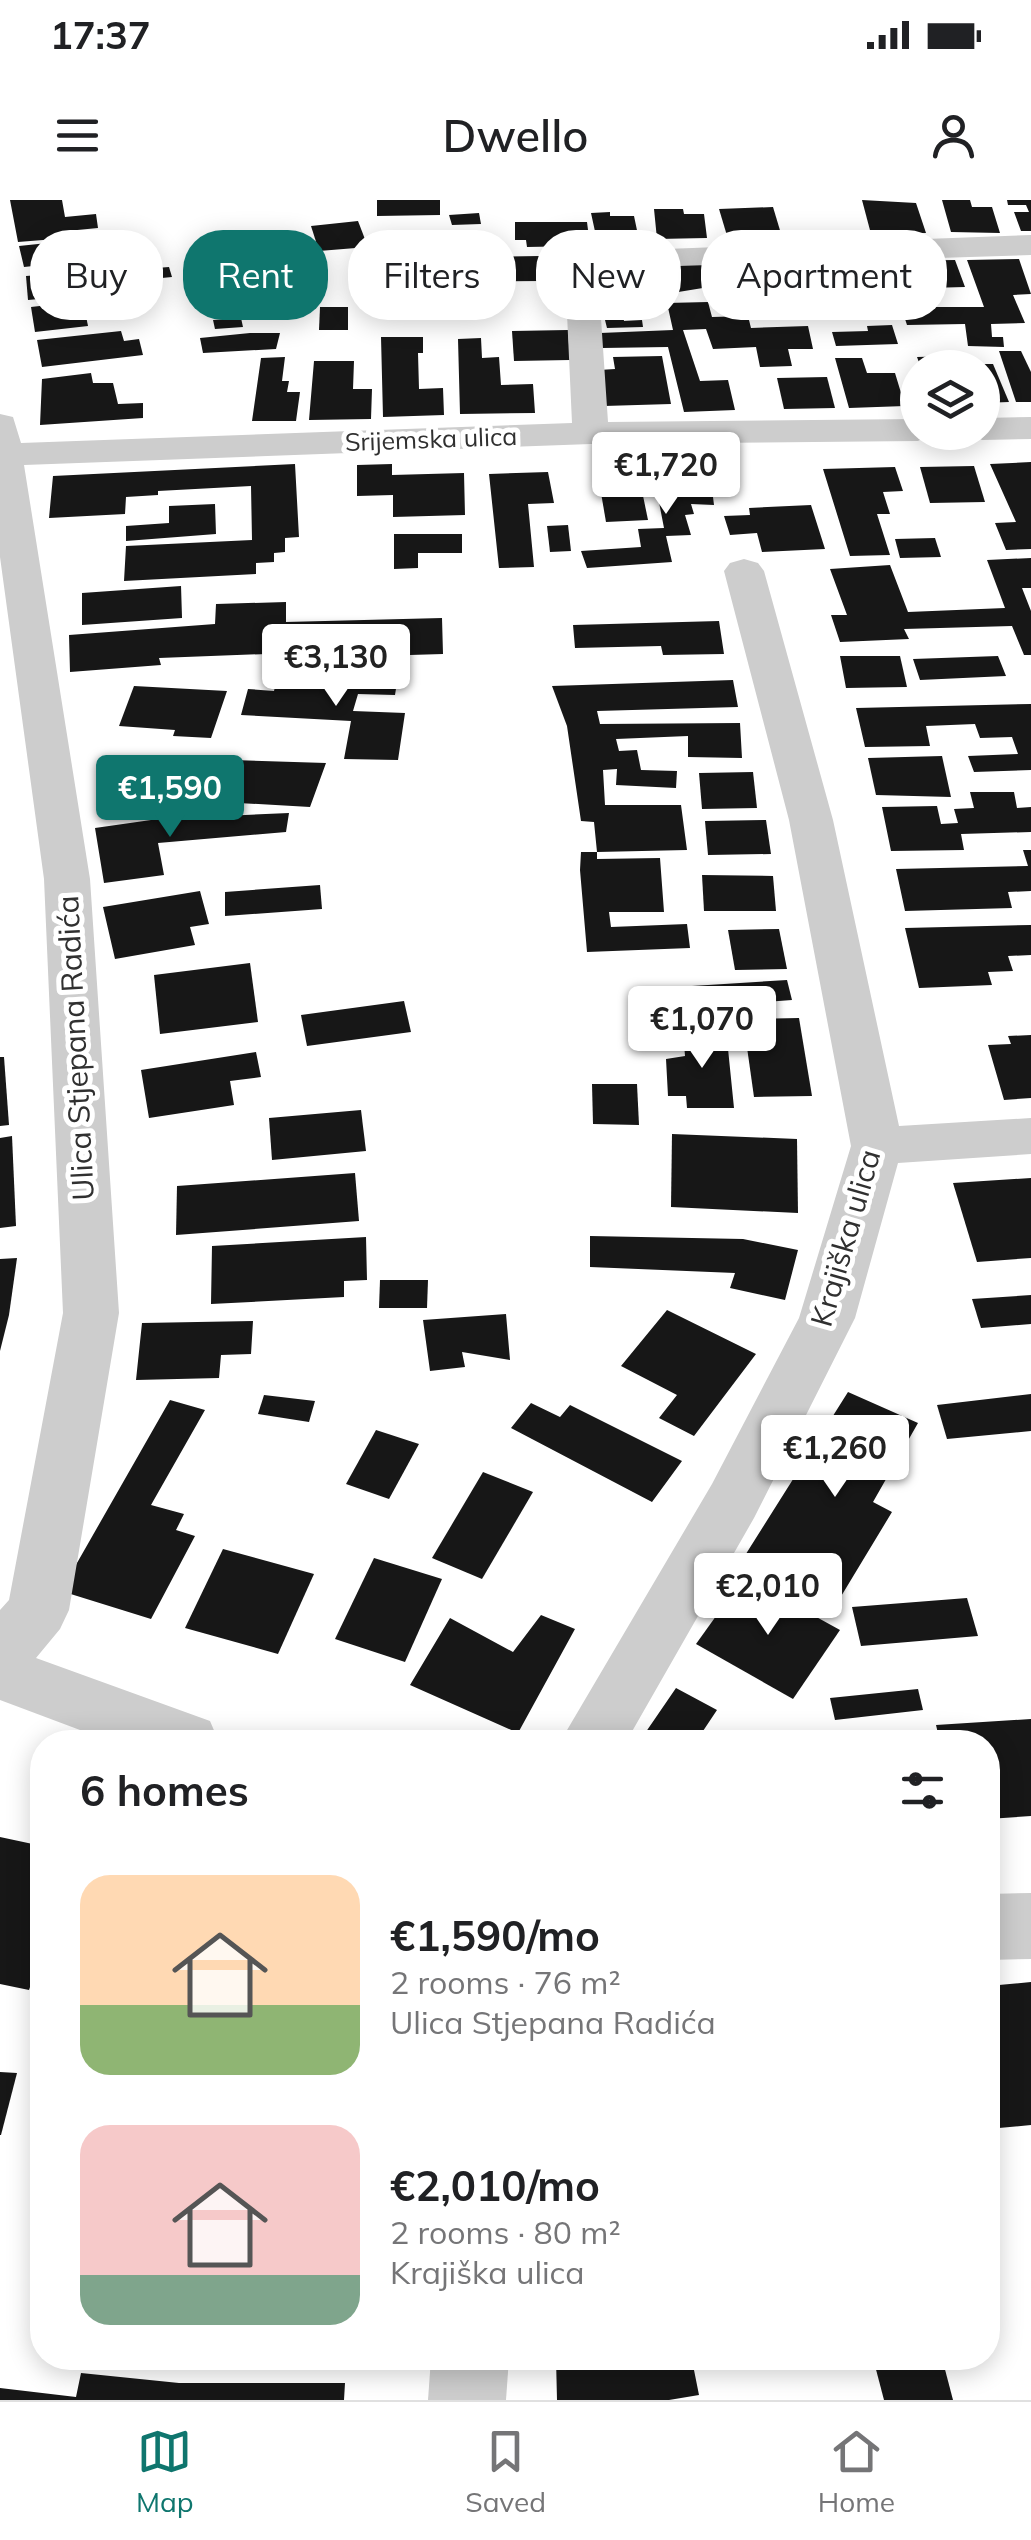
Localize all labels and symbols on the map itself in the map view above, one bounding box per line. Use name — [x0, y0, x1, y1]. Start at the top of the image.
street label: Srijemska ulica — [344, 420, 518, 457]
pin: €1,720 — [585, 432, 747, 517]
pin: €3,130 — [255, 624, 417, 709]
pin: €1,590 — [89, 755, 251, 840]
street label: Ulica Stjepana Radića — [48, 895, 102, 1202]
pin: €1,070 — [621, 986, 783, 1071]
street label: Krajiška ulica — [802, 1145, 888, 1331]
pin: €1,260 — [754, 1415, 916, 1500]
pin: €2,010 — [687, 1553, 849, 1638]

